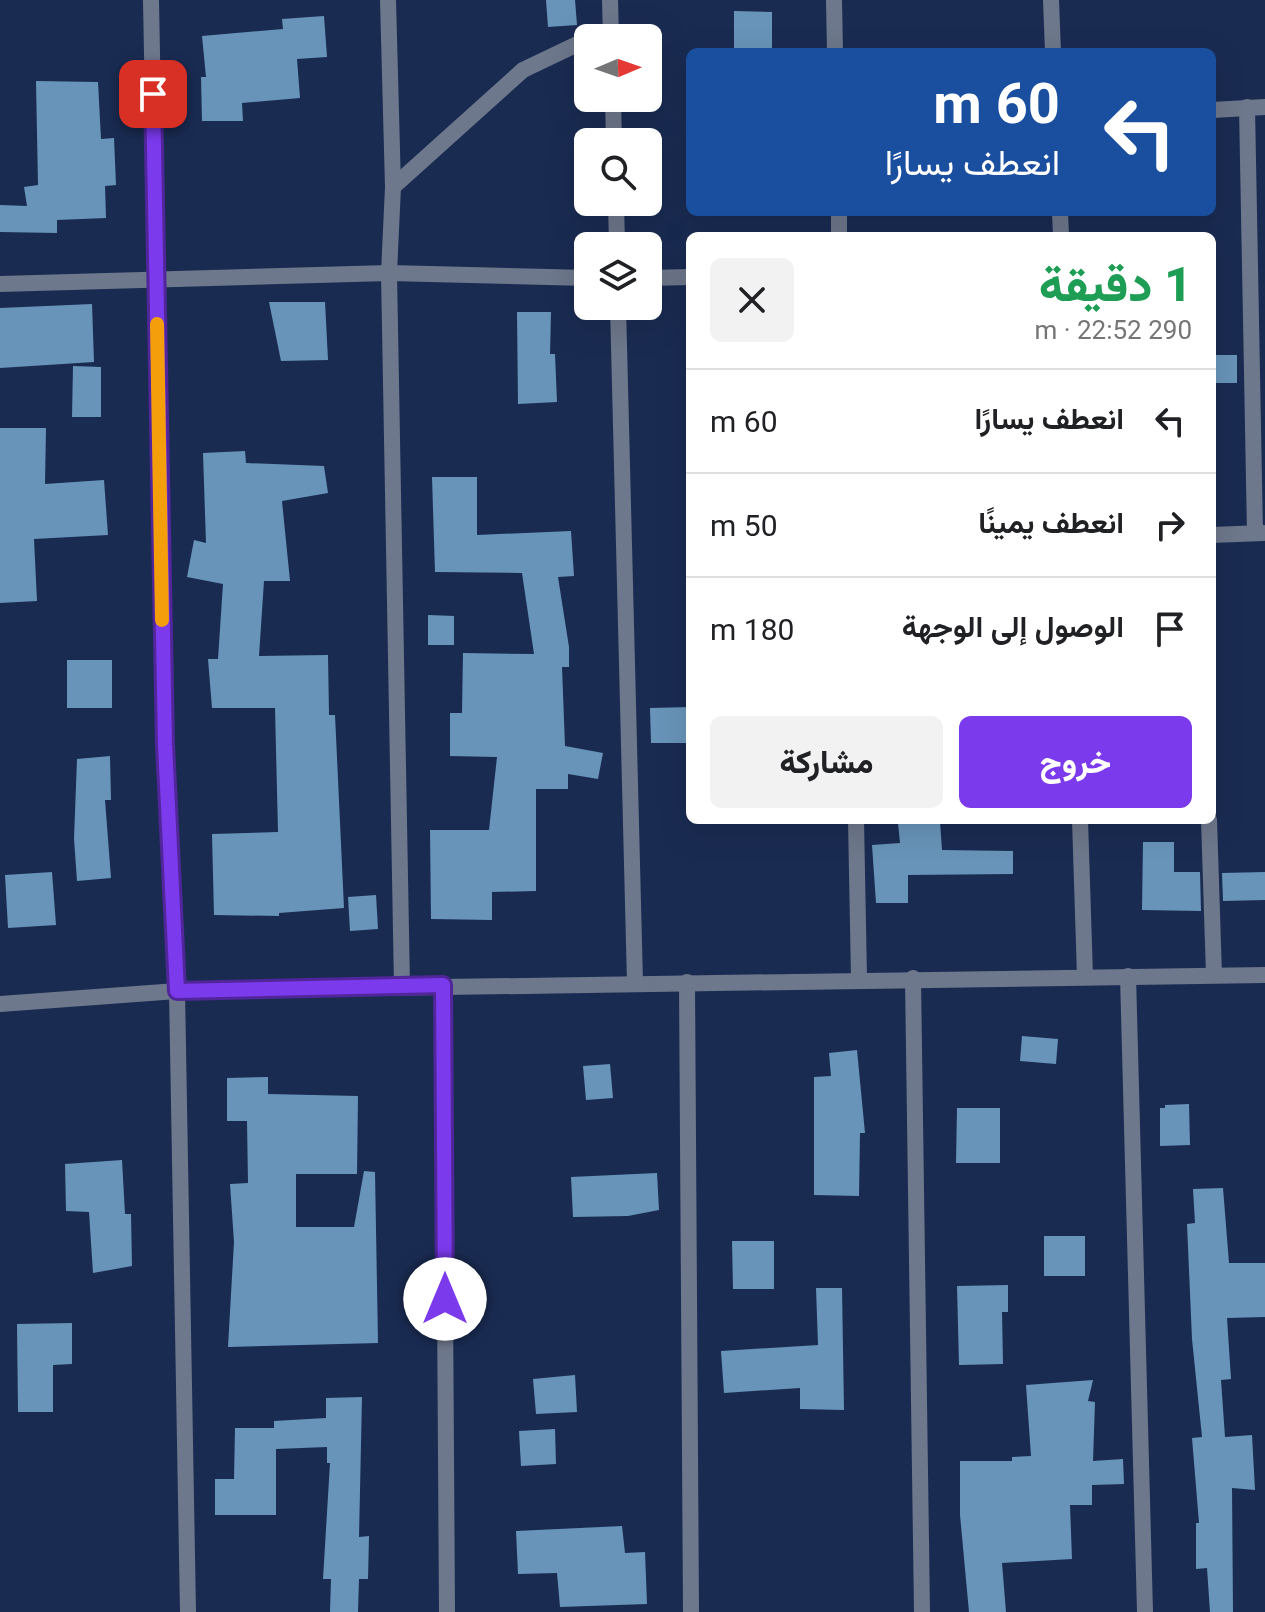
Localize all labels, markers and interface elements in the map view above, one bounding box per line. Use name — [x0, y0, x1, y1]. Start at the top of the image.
north arrow — [574, 24, 662, 112]
map controls — [574, 24, 662, 320]
pin — [119, 60, 187, 128]
text: 60 m — [933, 71, 1060, 137]
icon: arrive — [131, 72, 175, 116]
icon: left — [1088, 80, 1192, 184]
button: search — [574, 128, 662, 216]
text: انعطف يسارًا — [885, 142, 1060, 184]
button: layers — [574, 232, 662, 320]
text: 1 دقيقة — [1039, 256, 1192, 313]
button: close — [710, 258, 794, 342]
text: 290 m · 22:52 — [1034, 315, 1192, 345]
icon: left — [1148, 399, 1192, 443]
text: انعطف يسارًا — [975, 401, 1124, 436]
text: 60 m — [710, 404, 778, 439]
icon: right — [1148, 503, 1192, 547]
text: انعطف يمينًا — [978, 505, 1124, 540]
text: 50 m — [710, 508, 778, 543]
icon: arrive — [1148, 607, 1192, 651]
text: الوصول إلى الوجهة — [902, 609, 1124, 644]
text: 180 m — [710, 612, 794, 647]
button: مشاركة — [710, 716, 943, 808]
button: خروج — [959, 716, 1192, 808]
position arrow — [403, 1257, 487, 1341]

